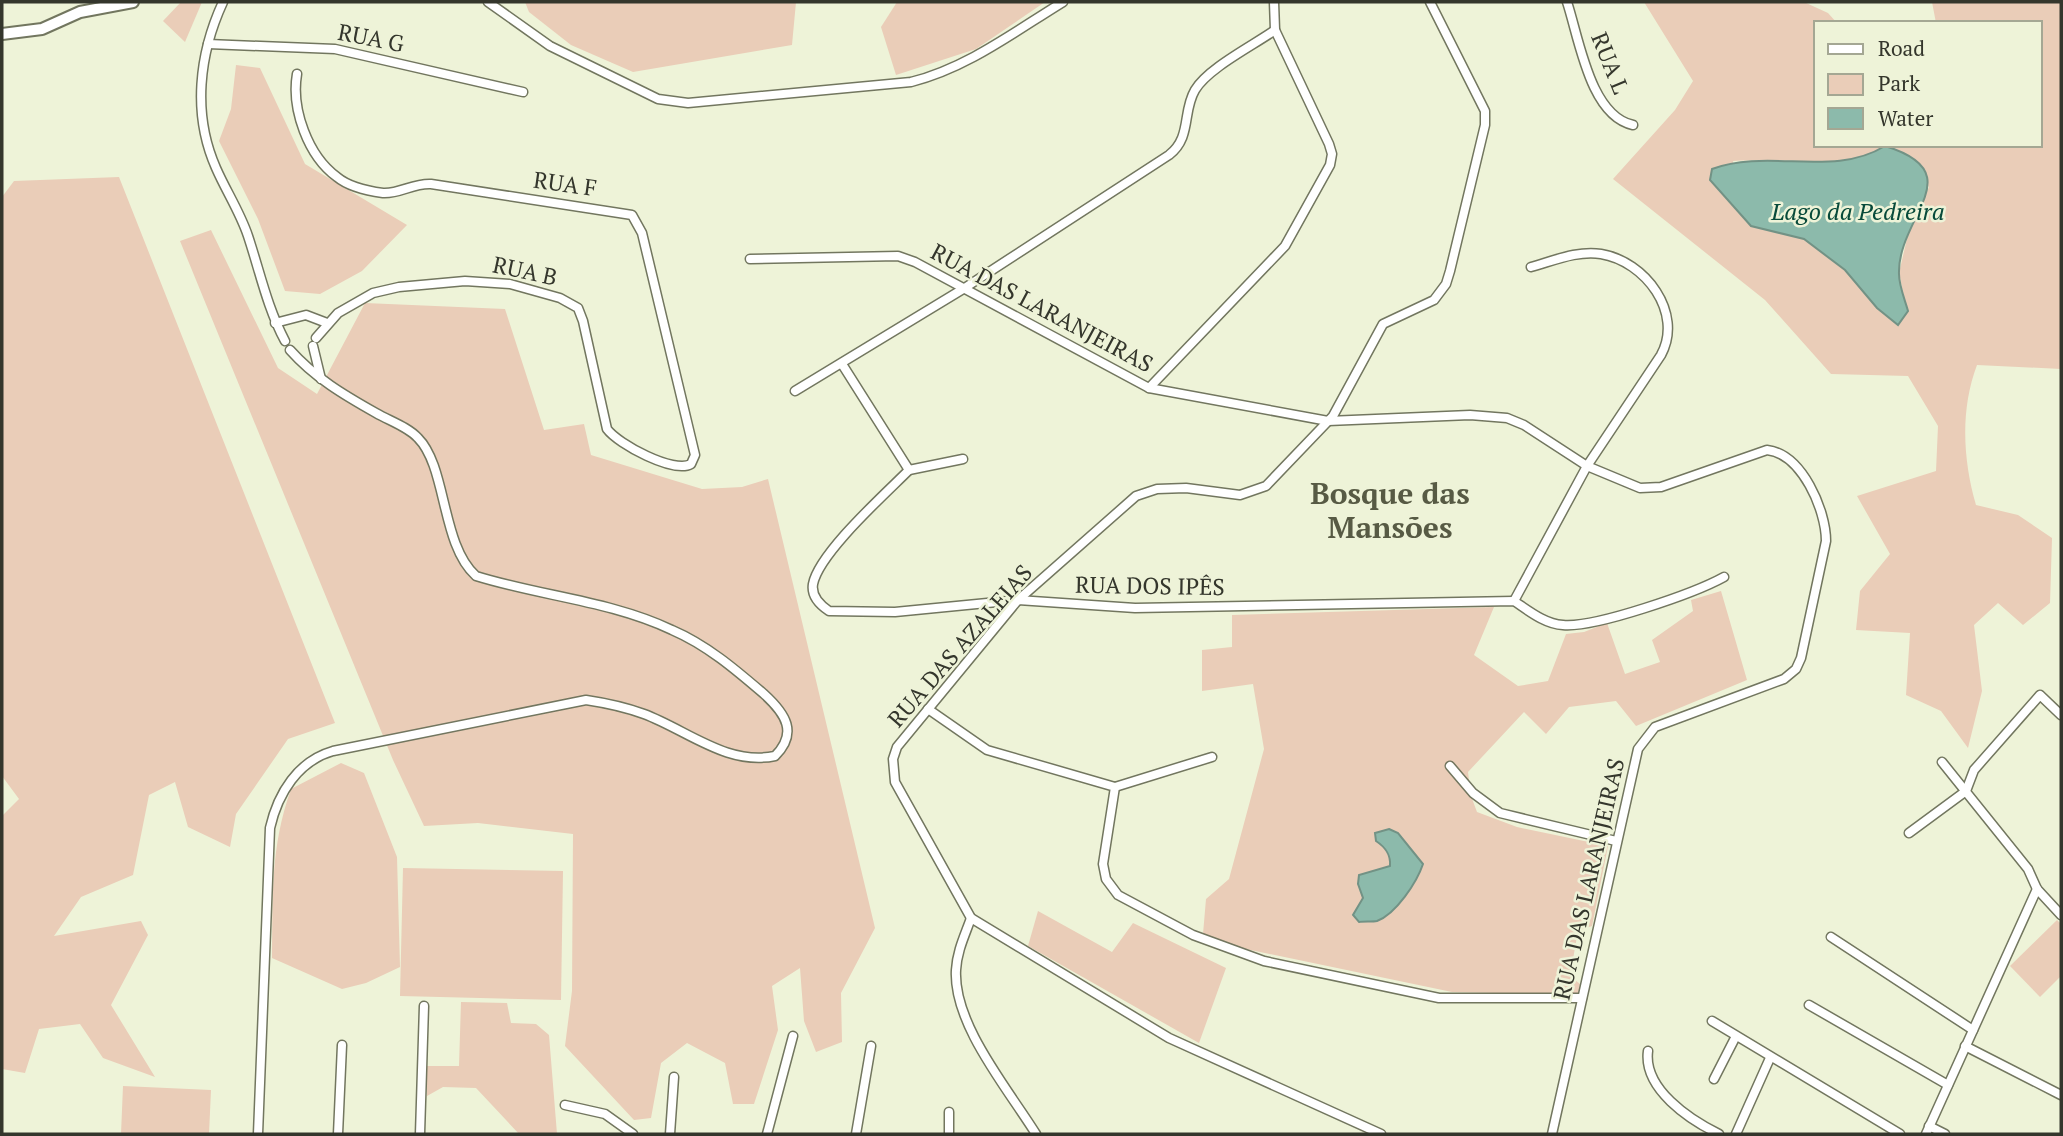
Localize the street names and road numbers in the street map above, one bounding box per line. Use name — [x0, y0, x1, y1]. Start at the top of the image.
street label: RUA G — [335, 16, 407, 59]
street label: RUA L — [1584, 28, 1637, 98]
street label: RUA F — [531, 164, 599, 203]
street label: RUA DAS LARANJEIRAS — [926, 236, 1159, 379]
street label: RUA B — [490, 249, 560, 292]
street label: RUA DAS AZALEIAS — [880, 558, 1039, 734]
street label: RUA DOS IPÊS — [1075, 569, 1225, 602]
street label: RUA DAS LARANJEIRAS — [1546, 755, 1631, 1003]

